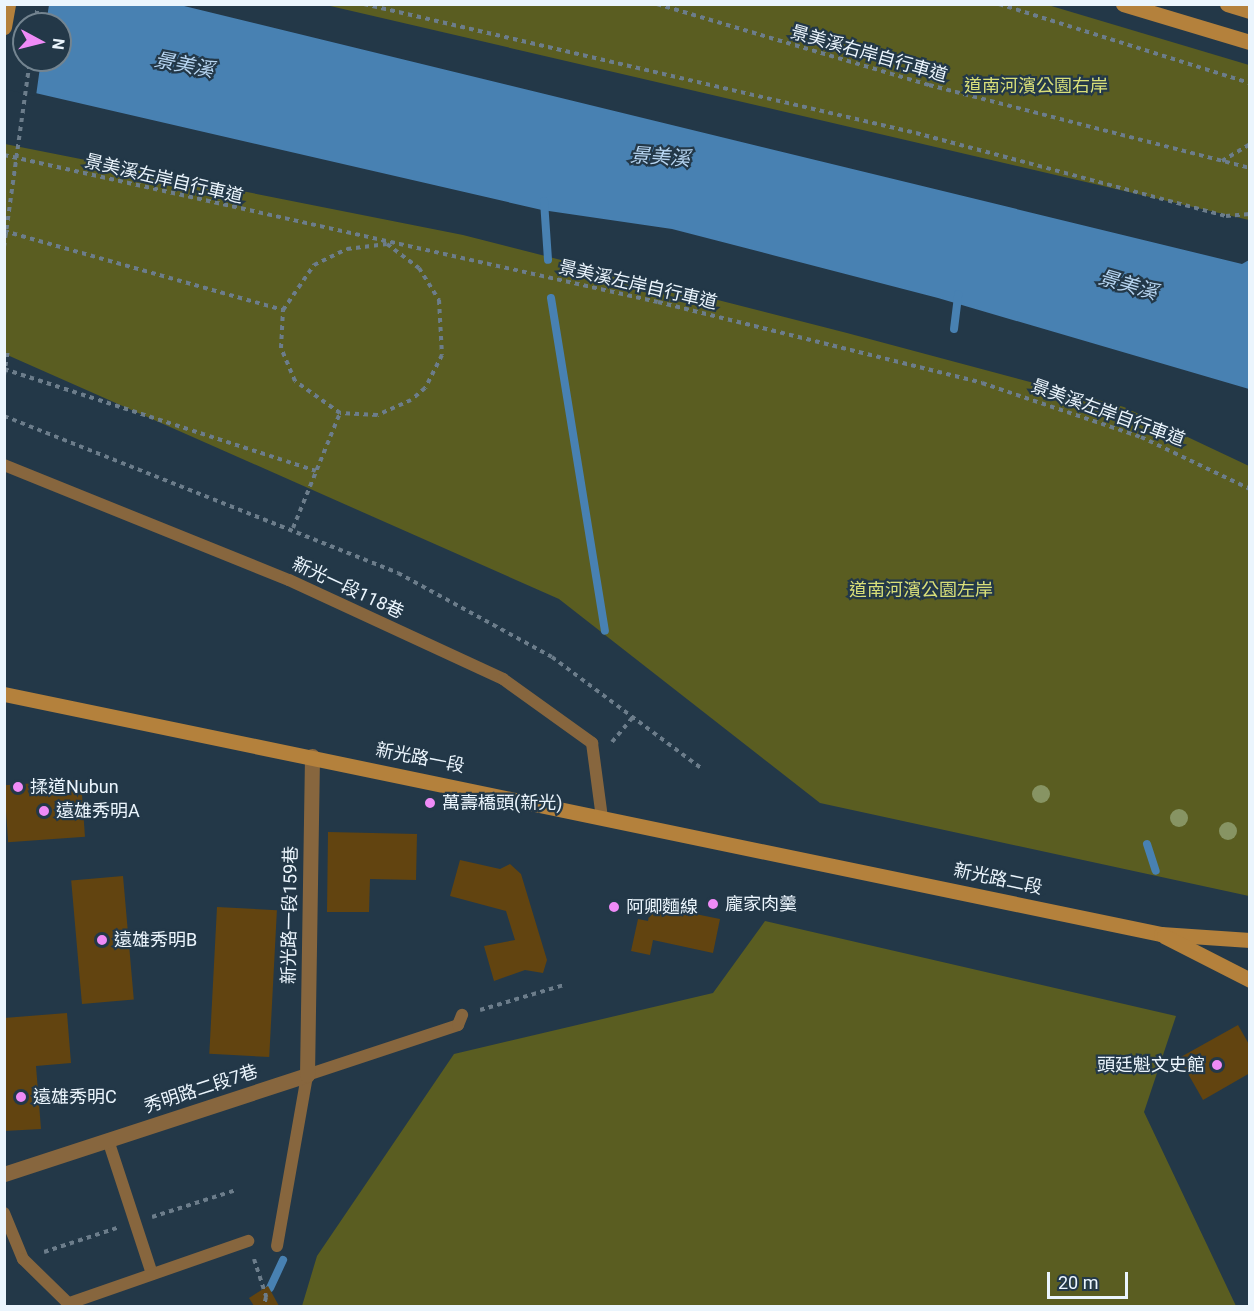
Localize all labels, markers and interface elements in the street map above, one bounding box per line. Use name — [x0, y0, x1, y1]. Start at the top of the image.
north arrow — [12, 12, 72, 72]
street label: 景美溪右岸自行車道 — [788, 21, 950, 87]
text: N — [48, 37, 68, 51]
water label: 景美溪 — [152, 47, 216, 83]
park label: 道南河濱公園右岸 — [964, 75, 1108, 97]
water label: 景美溪 — [629, 143, 691, 171]
street label: 景美溪左岸自行車道 — [83, 150, 245, 208]
street label: 景美溪左岸自行車道 — [557, 256, 719, 314]
water label: 景美溪 — [1096, 265, 1160, 305]
street label: 景美溪左岸自行車道 — [1028, 375, 1188, 451]
street label: 新光一段118巷 — [289, 553, 407, 623]
park label: 道南河濱公園左岸 — [849, 579, 993, 601]
street label: 新光路一段 — [374, 739, 466, 777]
place label: 揉道Nubun — [30, 776, 119, 798]
marker: 揉道Nubun — [11, 780, 25, 794]
place label: 萬壽橋頭(新光) — [442, 792, 562, 814]
marker: 萬壽橋頭(新光) — [423, 796, 437, 810]
place label: 遠雄秀明A — [56, 800, 140, 822]
marker: 遠雄秀明A — [37, 804, 51, 818]
street label: 新光路一段159巷 — [278, 846, 302, 984]
street label: 新光路二段 — [952, 859, 1044, 899]
place label: 龐家肉羹 — [725, 893, 797, 915]
place label: 阿卿麵線 — [626, 896, 698, 918]
marker: 龐家肉羹 — [706, 897, 720, 911]
marker: 阿卿麵線 — [607, 900, 621, 914]
place label: 遠雄秀明B — [114, 929, 197, 951]
marker: 遠雄秀明B — [95, 933, 109, 947]
place label: 頭廷魁文史館 — [1097, 1054, 1205, 1076]
marker: 頭廷魁文史館 — [1210, 1058, 1224, 1072]
street label: 秀明路二段7巷 — [141, 1060, 261, 1118]
place label: 遠雄秀明C — [33, 1086, 117, 1108]
marker: 遠雄秀明C — [14, 1090, 28, 1104]
scale bar — [1050, 1260, 1131, 1298]
text: 20 m — [1058, 1272, 1098, 1293]

